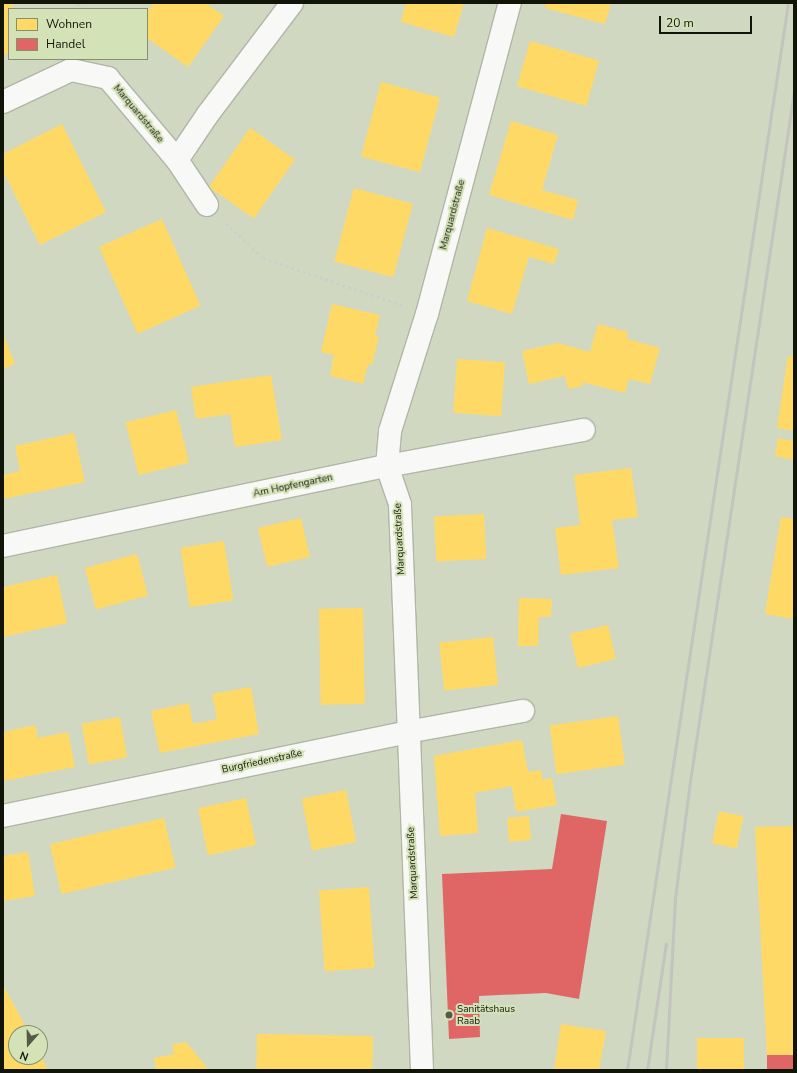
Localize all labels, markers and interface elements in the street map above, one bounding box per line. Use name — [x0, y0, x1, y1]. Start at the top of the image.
legend — [8, 8, 148, 60]
scale bar — [661, 8, 754, 34]
text: 20 m — [666, 15, 694, 31]
text: Wohnen — [46, 16, 92, 32]
text: Handel — [46, 36, 85, 52]
street label: Marquardstraße — [110, 83, 166, 145]
street label: Marquardstraße — [438, 179, 468, 251]
street label: Am Hopfengarten — [252, 472, 334, 500]
street label: Marquardstraße — [392, 503, 408, 575]
street label: Burgfriedenstraße — [221, 748, 303, 776]
street label: Marquardstraße — [405, 827, 421, 899]
place label: Sanitätshaus Raab — [457, 1003, 515, 1026]
marker: Sanitätshaus Raab — [444, 1010, 454, 1020]
north arrow — [8, 1025, 48, 1065]
text: N — [18, 1047, 31, 1064]

